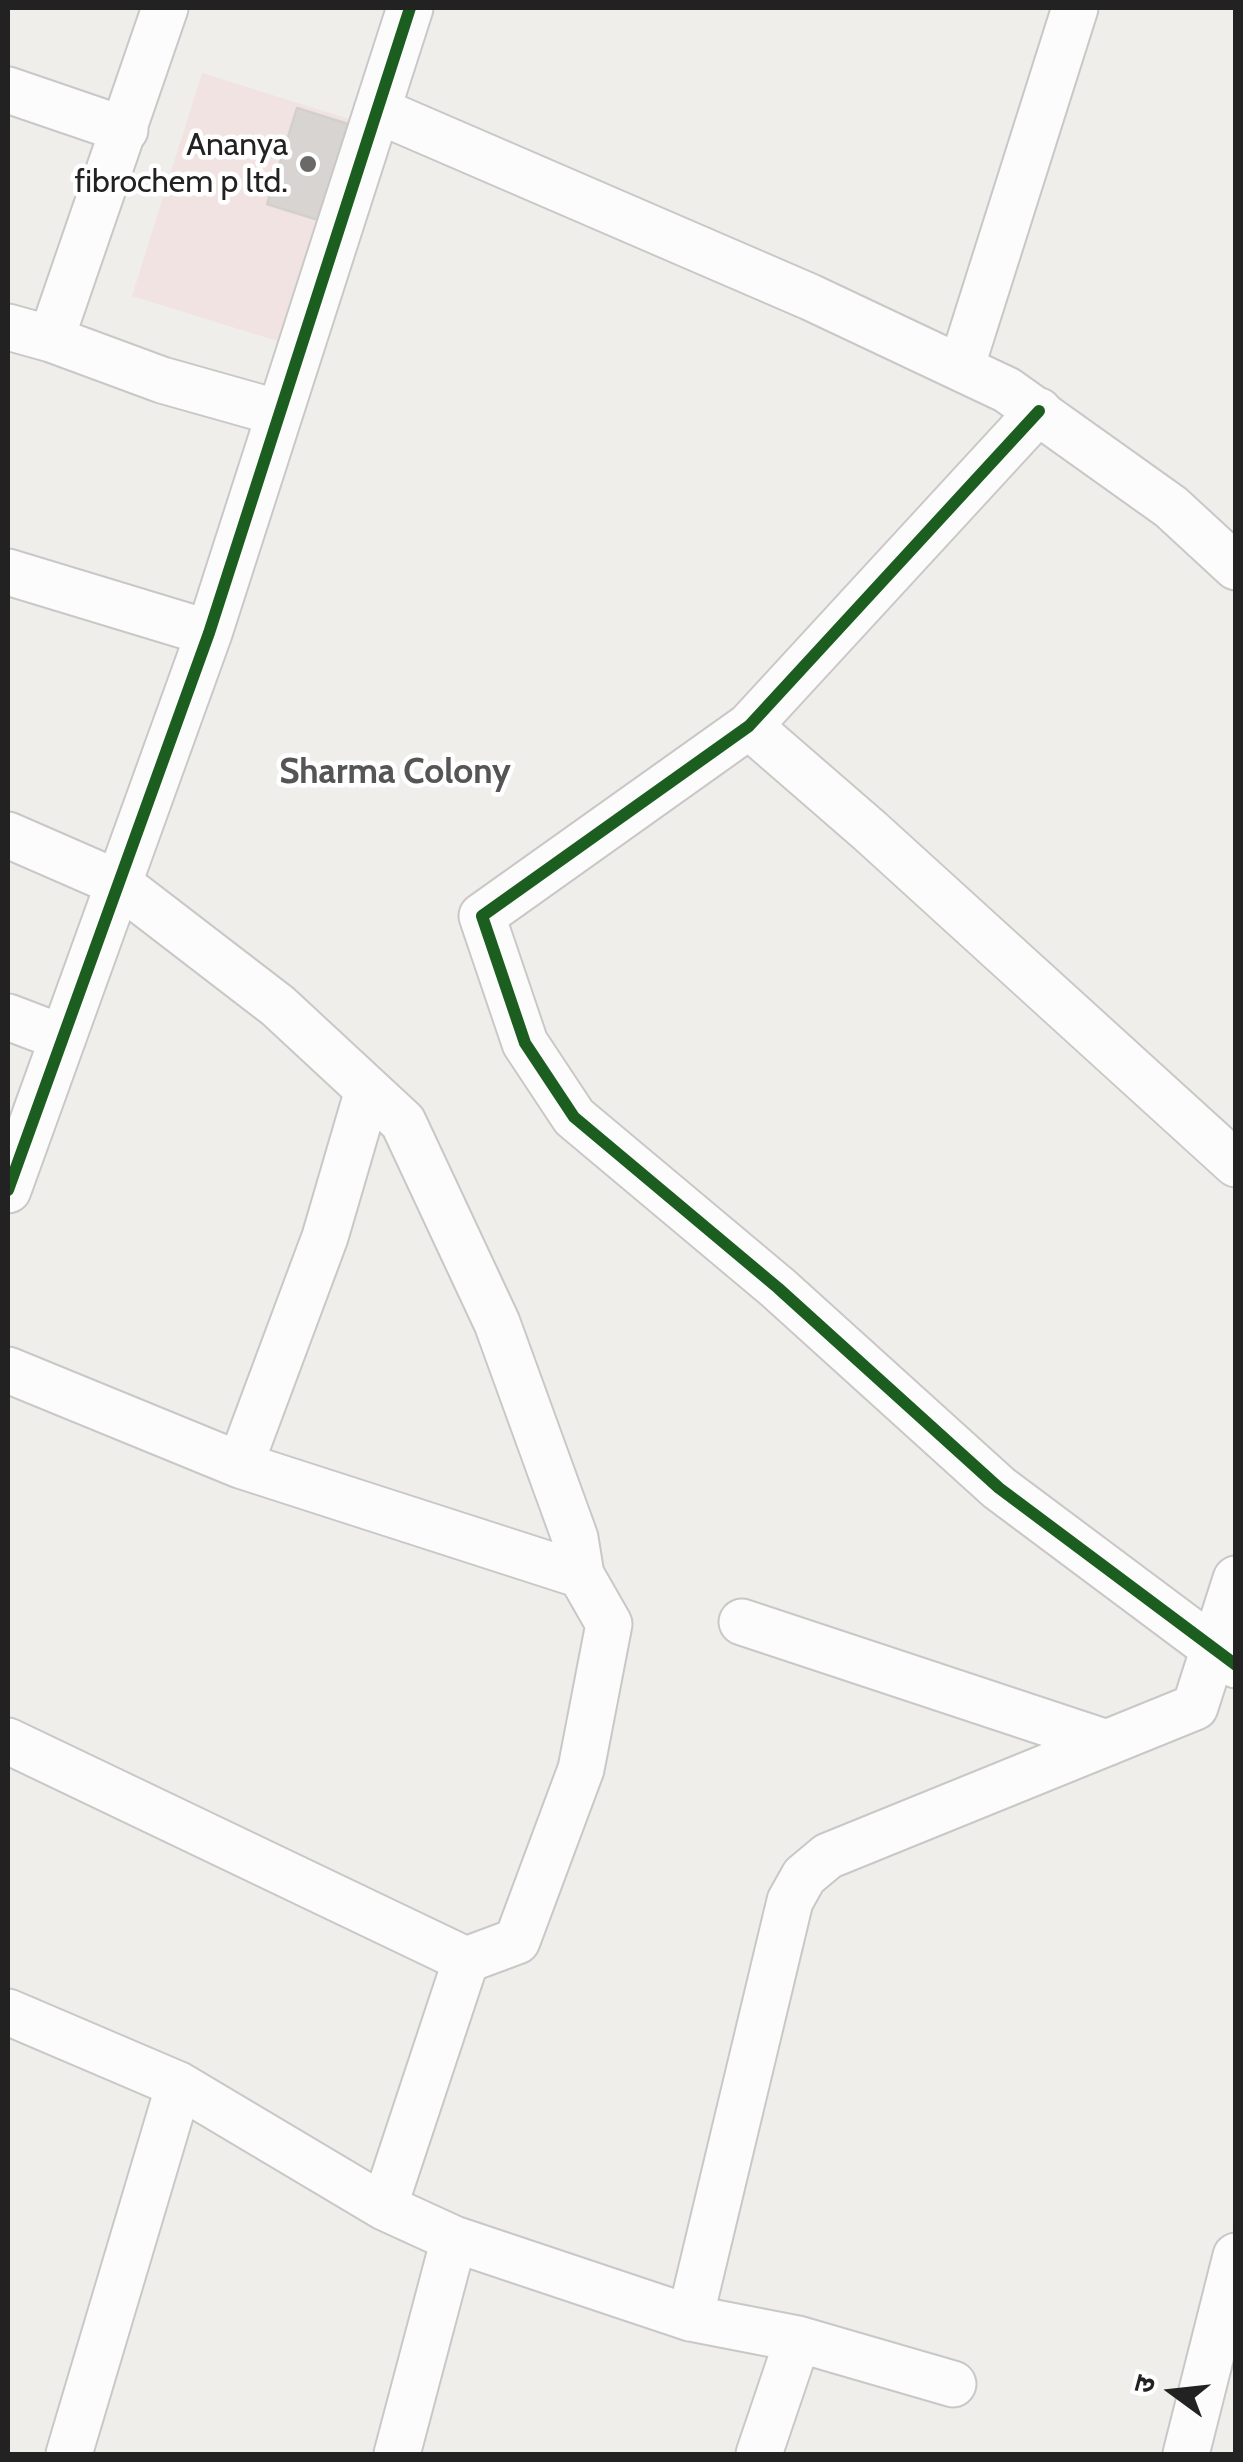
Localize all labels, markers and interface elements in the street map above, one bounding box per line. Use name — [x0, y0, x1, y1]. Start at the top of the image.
place label: Ananya fibrochem p ltd. — [75, 127, 288, 202]
marker: Ananya fibrochem p ltd. — [297, 153, 319, 175]
district label: Sharma Colony — [279, 752, 511, 794]
north arrow — [1123, 2342, 1223, 2442]
text: उ — [1125, 2372, 1163, 2397]

